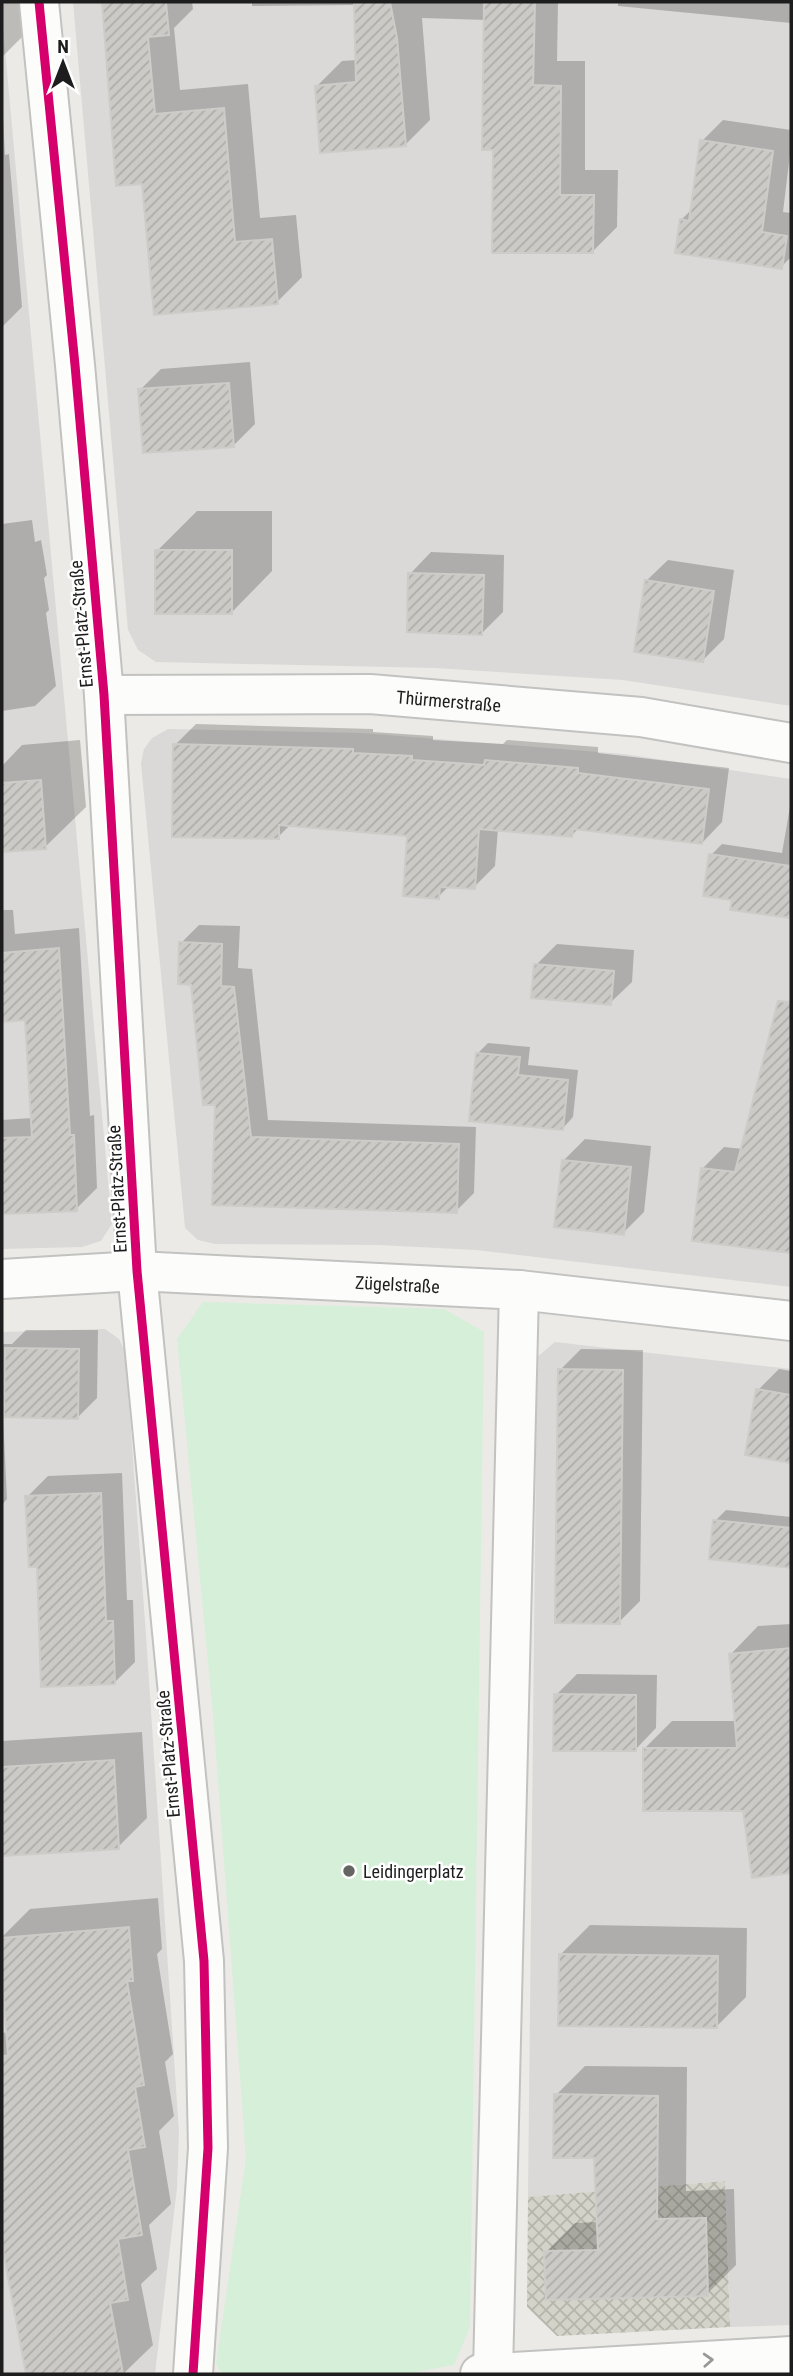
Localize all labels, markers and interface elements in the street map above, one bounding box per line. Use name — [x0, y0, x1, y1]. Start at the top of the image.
north arrow — [28, 28, 98, 98]
text: N — [57, 35, 69, 58]
street label: Ernst-Platz-Straße — [65, 559, 97, 689]
street label: Thürmerstraße — [396, 686, 502, 716]
street label: Ernst-Platz-Straße — [103, 1125, 131, 1253]
street label: Zügelstraße — [355, 1271, 440, 1297]
street label: Ernst-Platz-Straße — [152, 1689, 184, 1819]
place label: Leidingerplatz — [363, 1861, 464, 1882]
marker: Leidingerplatz — [341, 1863, 357, 1879]
one-way arrow — [703, 2353, 714, 2368]

